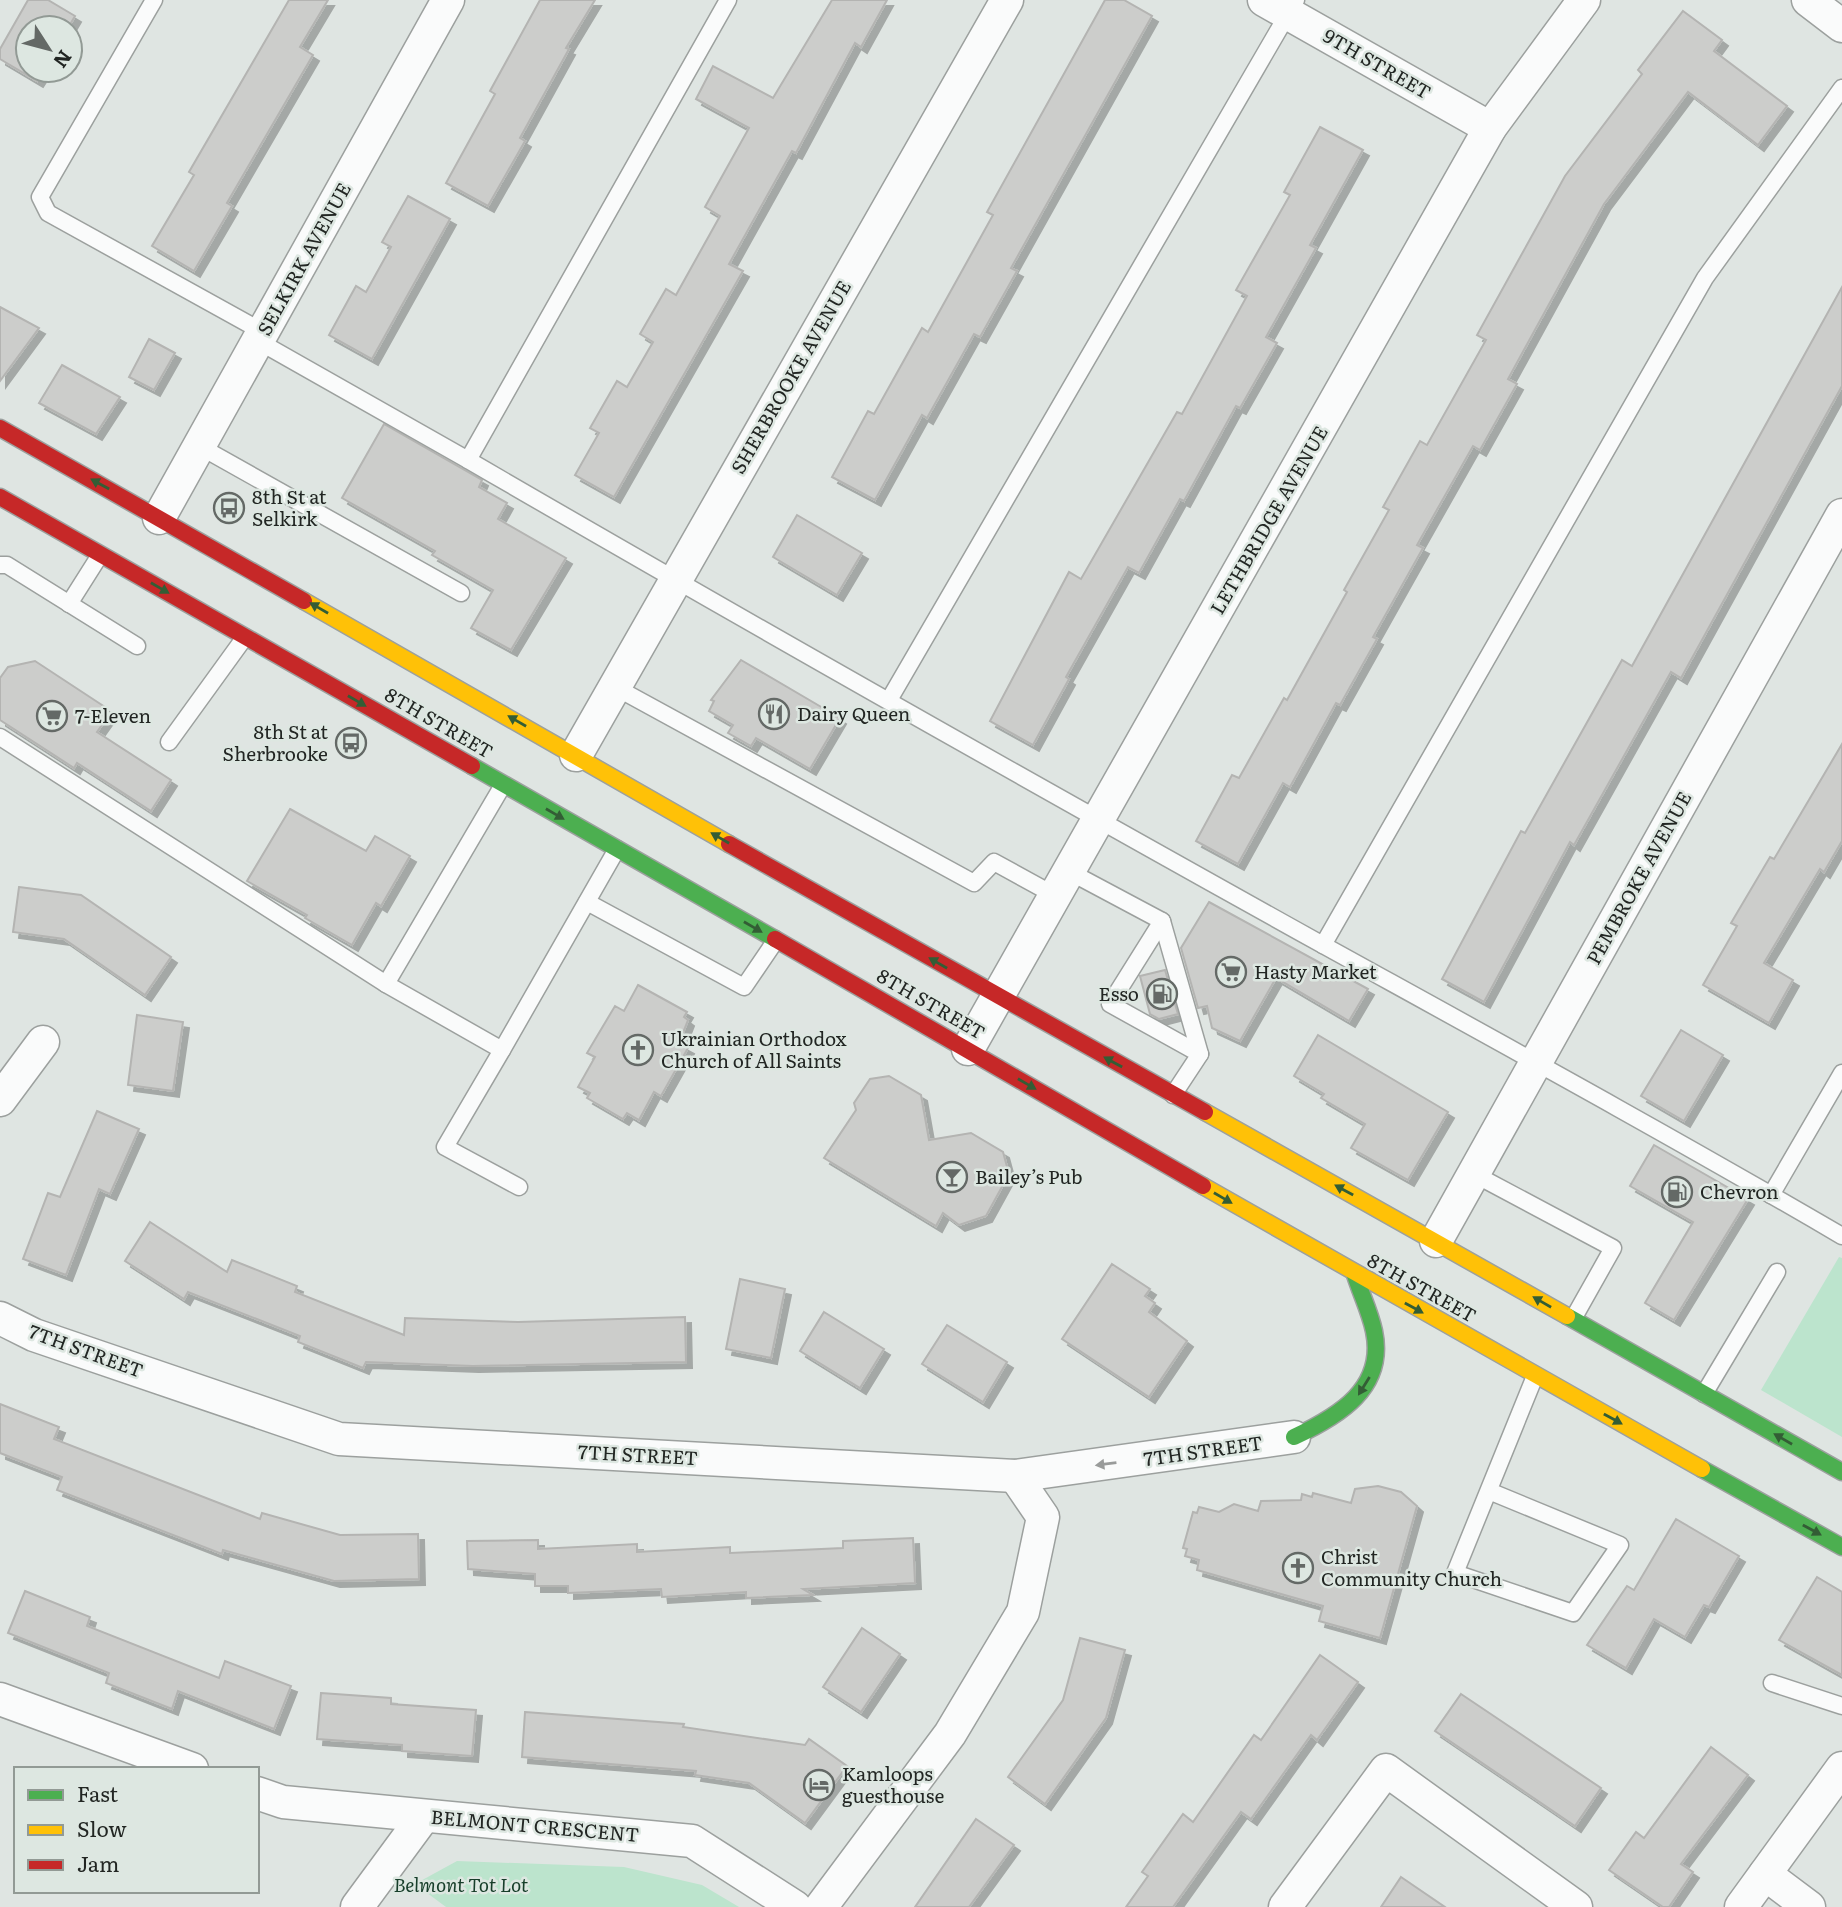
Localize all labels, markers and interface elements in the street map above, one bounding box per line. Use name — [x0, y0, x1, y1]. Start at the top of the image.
north arrow — [14, 14, 84, 84]
street label: 9TH STREET — [1318, 21, 1437, 105]
text: N — [48, 45, 80, 74]
street label: SELKIRK AVENUE — [249, 177, 357, 340]
street label: SHERBROOKE AVENUE — [723, 275, 857, 478]
street label: LETHBRIDGE AVENUE — [1203, 420, 1334, 619]
one-way arrow — [90, 478, 109, 490]
place label: 8th St at Selkirk — [252, 482, 327, 532]
bus stop icon: 8th St at Selkirk — [212, 491, 246, 525]
one-way arrow — [150, 582, 169, 594]
one-way arrow — [309, 602, 328, 615]
street label: 8TH STREET — [380, 680, 499, 764]
one-way arrow — [348, 695, 367, 707]
restaurant icon: Dairy Queen — [757, 697, 791, 731]
supermarket icon: 7-Eleven — [35, 699, 69, 733]
place label: Dairy Queen — [797, 699, 910, 727]
place label: 7-Eleven — [75, 701, 151, 729]
one-way arrow — [507, 715, 526, 727]
place label: 8th St at Sherbrooke — [223, 717, 328, 767]
bus stop icon: 8th St at Sherbrooke — [334, 726, 368, 760]
street label: PEMBROKE AVENUE — [1579, 786, 1697, 969]
one-way arrow — [545, 808, 565, 820]
one-way arrow — [710, 831, 729, 844]
one-way arrow — [743, 920, 762, 933]
supermarket icon: Hasty Market — [1214, 955, 1248, 989]
one-way arrow — [928, 957, 948, 969]
place label: Hasty Market — [1254, 957, 1377, 985]
street label: 8TH STREET — [872, 961, 991, 1045]
fuel station icon: Esso — [1145, 977, 1179, 1011]
place label: Esso — [1099, 979, 1139, 1007]
place label: Ukrainian Orthodox Church of All Saints — [661, 1024, 847, 1074]
church icon: Ukrainian Orthodox Church of All Saints — [621, 1033, 655, 1067]
one-way arrow — [1104, 1056, 1123, 1068]
one-way arrow — [1017, 1077, 1036, 1090]
bar icon: Bailey’s Pub — [935, 1160, 969, 1194]
place label: Bailey’s Pub — [975, 1162, 1083, 1190]
fuel station icon: Chevron — [1660, 1175, 1694, 1209]
place label: Chevron — [1700, 1177, 1779, 1205]
one-way arrow — [1335, 1184, 1354, 1196]
one-way arrow — [1214, 1192, 1233, 1205]
street label: 8TH STREET — [1363, 1246, 1482, 1329]
one-way arrow — [1533, 1296, 1552, 1308]
one-way arrow — [1405, 1302, 1424, 1314]
street label: 7TH STREET — [25, 1316, 147, 1384]
one-way arrow — [1358, 1376, 1371, 1396]
one-way arrow — [1603, 1413, 1623, 1425]
street label: 7TH STREET — [1142, 1428, 1264, 1472]
one-way arrow — [1773, 1432, 1792, 1445]
street label: 7TH STREET — [577, 1437, 699, 1471]
one-way arrow — [1094, 1458, 1116, 1469]
one-way arrow — [1802, 1524, 1821, 1536]
place label: Christ Community Church — [1321, 1542, 1502, 1592]
church icon: Christ Community Church — [1281, 1551, 1315, 1585]
place label: Kamloops guesthouse — [842, 1759, 944, 1809]
legend — [14, 1767, 259, 1893]
hotel icon: Kamloops guesthouse — [802, 1768, 836, 1802]
text: Fast — [77, 1777, 118, 1808]
street label: BELMONT CRESCENT — [430, 1802, 640, 1848]
text: Slow — [77, 1812, 127, 1843]
text: Jam — [77, 1847, 119, 1878]
park label: Belmont Tot Lot — [394, 1870, 529, 1898]

